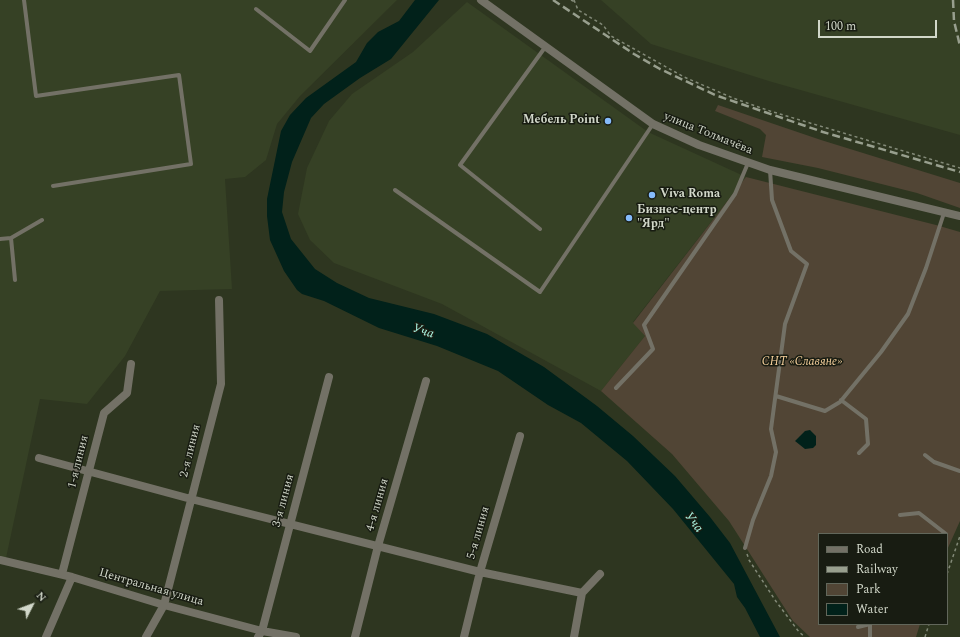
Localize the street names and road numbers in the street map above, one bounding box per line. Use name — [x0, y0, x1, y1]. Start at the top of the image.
street label: улица Толмачёва — [661, 110, 755, 158]
street label: 2-я линия — [177, 423, 205, 479]
street label: 1-я линия — [65, 434, 93, 490]
street label: 3-я линия — [270, 473, 298, 529]
street label: 4-я линия — [364, 477, 392, 533]
street label: 5-я линия — [465, 505, 493, 561]
street label: Центральная улица — [97, 566, 205, 610]

